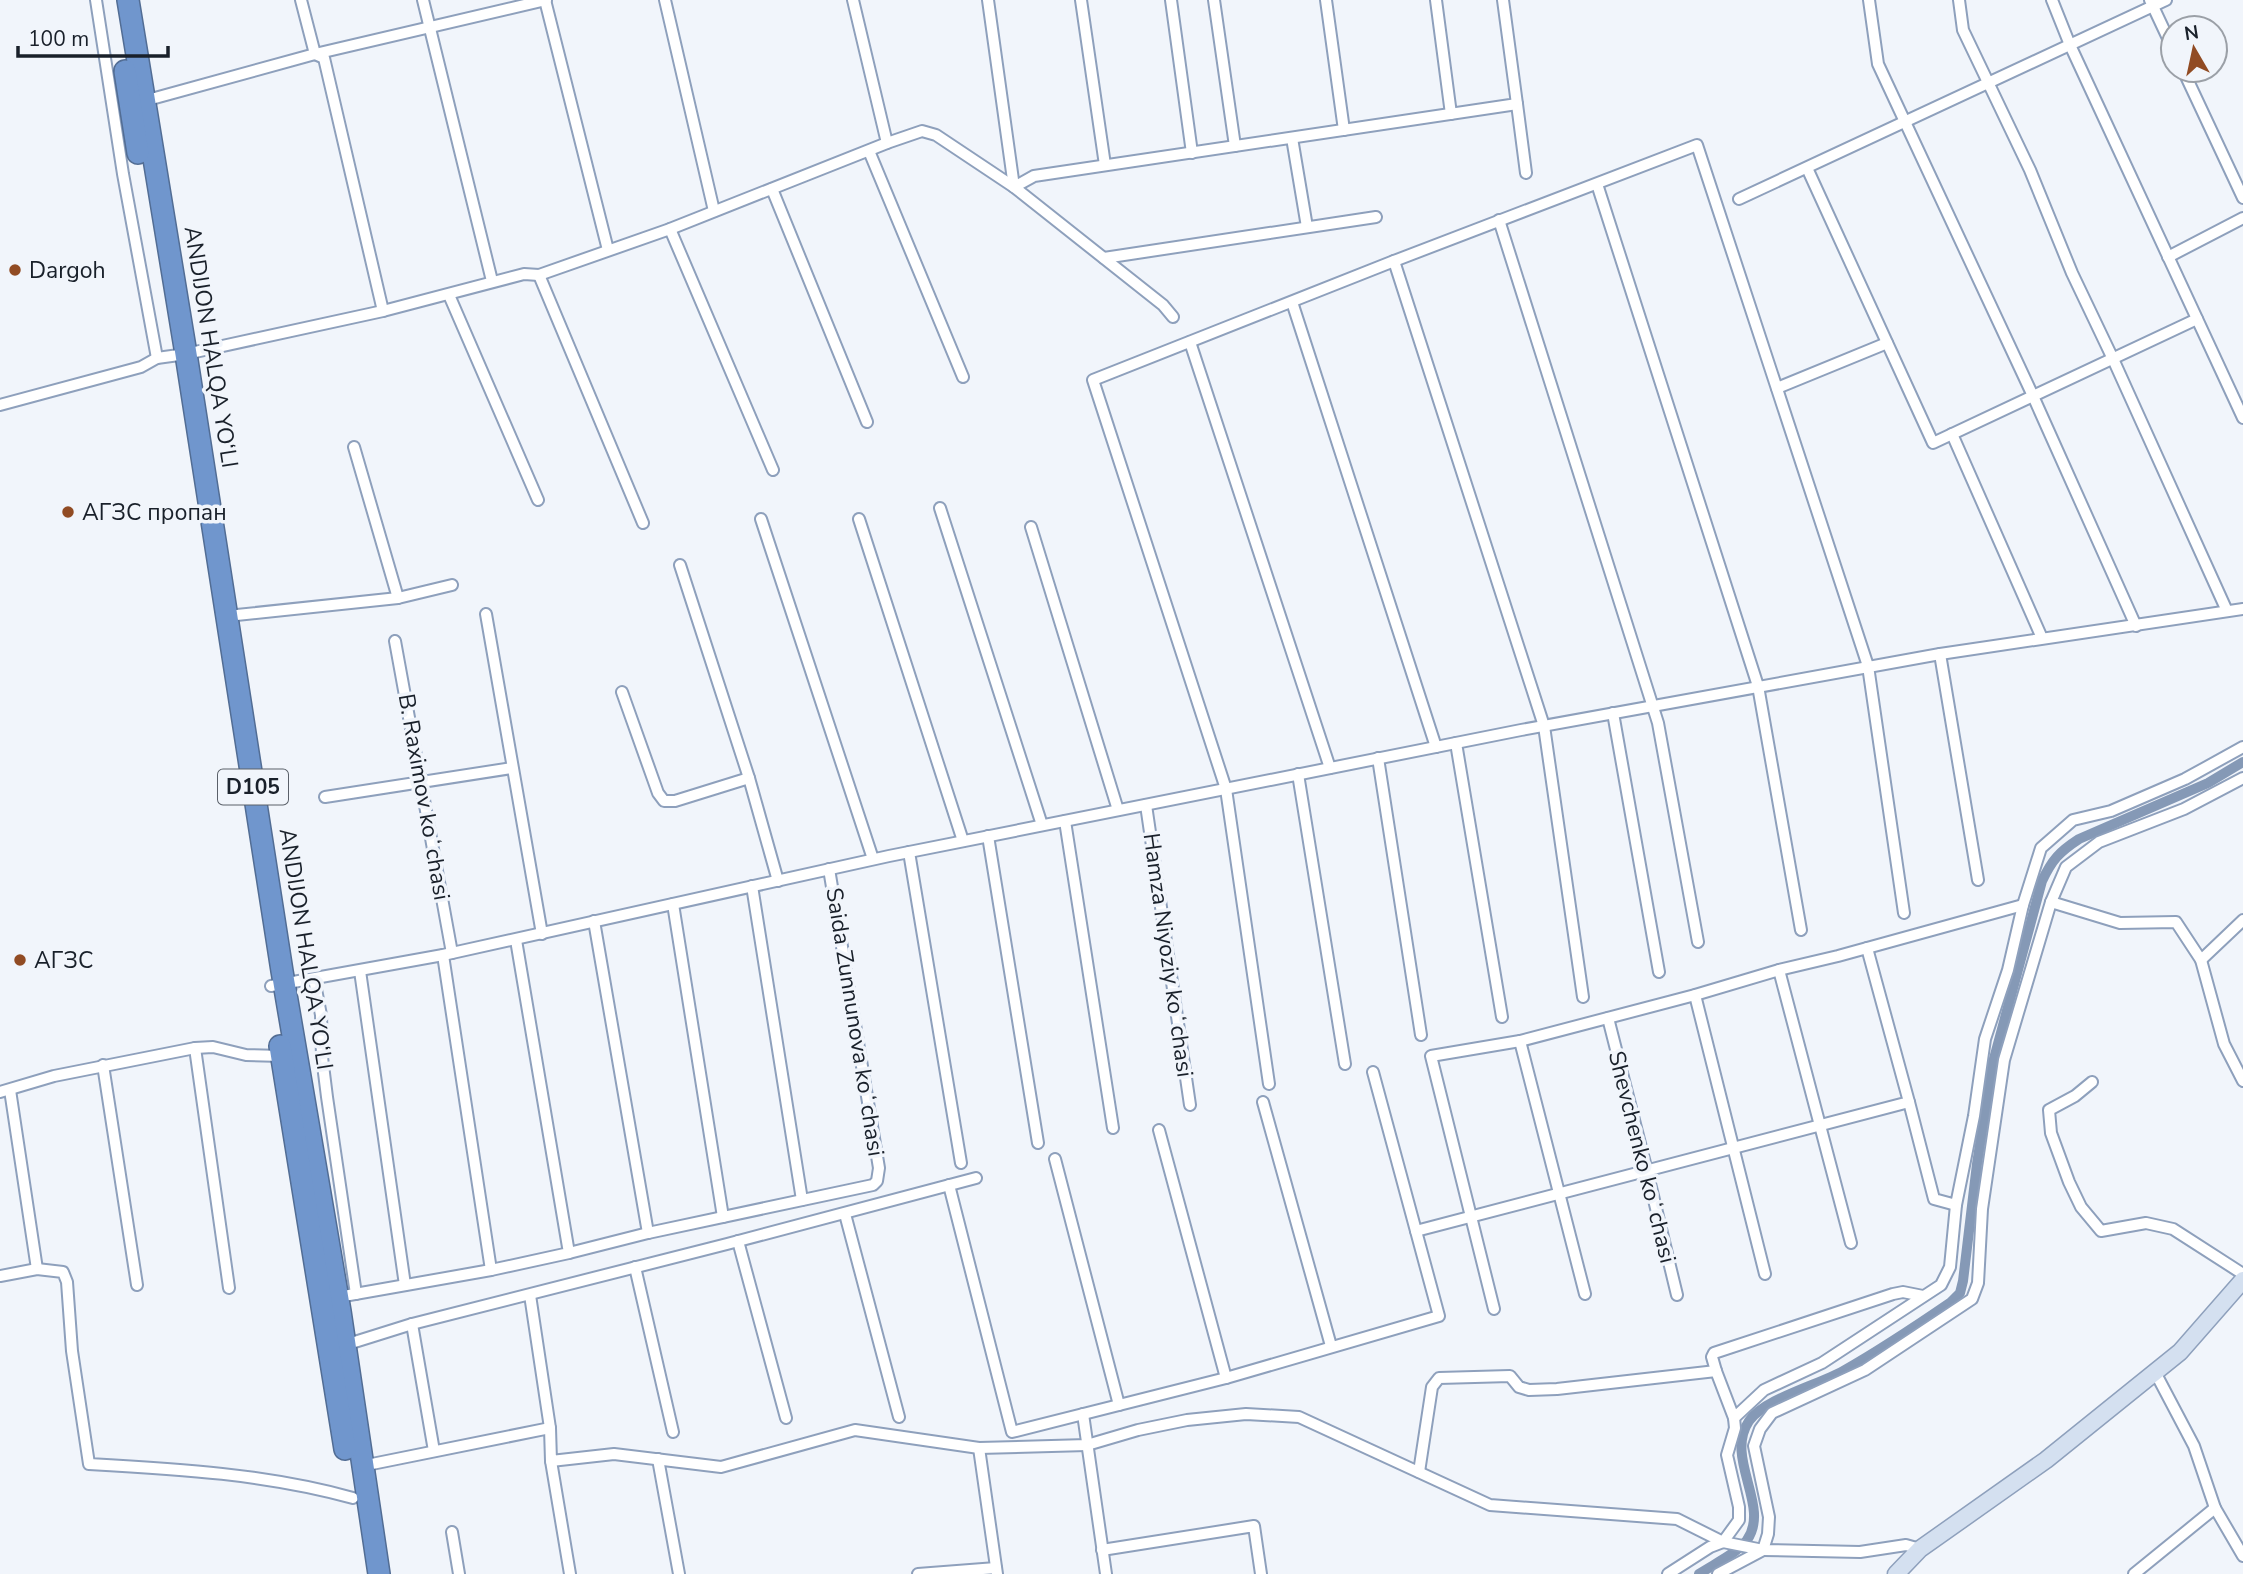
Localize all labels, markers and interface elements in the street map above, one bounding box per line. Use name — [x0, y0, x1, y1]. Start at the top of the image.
scale bar — [18, 14, 168, 58]
north arrow — [2159, 14, 2229, 84]
text: N — [2182, 19, 2201, 47]
text: 100 m — [28, 25, 89, 53]
street label: ANDIJON HALQA YO‘LI — [177, 224, 245, 470]
place label: Dargoh — [29, 255, 106, 286]
marker: Dargoh — [7, 262, 23, 278]
place label: АГЗС пропан — [82, 497, 227, 528]
marker: АГЗС пропан — [60, 504, 76, 520]
street label: B. Raximov koʻchasi — [391, 691, 457, 903]
road number: D105 — [218, 770, 288, 804]
street label: ANDIJON HALQA YO‘LI — [272, 826, 340, 1072]
street label: Hamza Niyoziy koʻchasi — [1136, 831, 1200, 1079]
street label: Saida Zunnunova koʻchasi — [818, 885, 892, 1159]
place label: АГЗС — [34, 945, 93, 976]
marker: АГЗС — [12, 952, 28, 968]
street label: Shevchenko koʻchasi — [1601, 1048, 1683, 1266]

